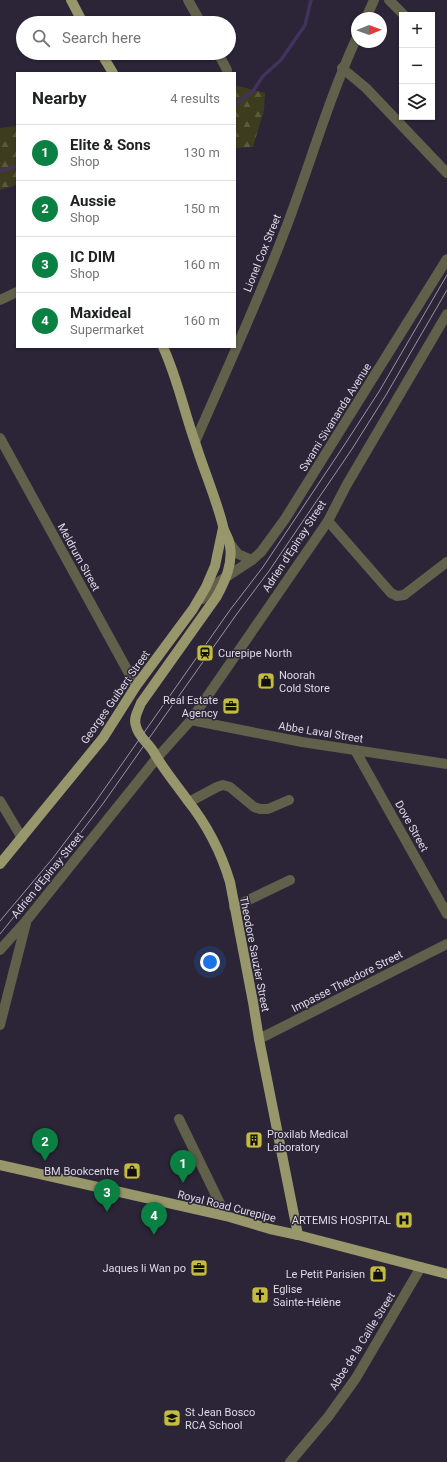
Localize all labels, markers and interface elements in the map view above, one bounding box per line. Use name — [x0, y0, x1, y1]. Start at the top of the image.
north arrow — [351, 12, 387, 48]
map controls — [399, 12, 435, 120]
button: + — [399, 12, 435, 48]
search box — [16, 16, 236, 60]
icon: search — [30, 27, 52, 49]
text: Search here — [62, 29, 141, 47]
button: − — [399, 48, 435, 84]
button: layers — [399, 84, 435, 120]
text: Nearby — [32, 88, 87, 108]
text: 4 results — [170, 91, 220, 106]
text: Elite & Sons — [70, 136, 151, 154]
text: 1 — [41, 145, 49, 160]
text: 130 m — [183, 145, 220, 160]
text: Shop — [70, 154, 100, 169]
text: Aussie — [70, 192, 116, 210]
text: 2 — [41, 201, 49, 216]
text: 150 m — [183, 201, 220, 216]
text: Shop — [70, 210, 100, 225]
street label: Lionel Cox Street — [241, 212, 284, 294]
text: IC DIM — [70, 248, 115, 266]
text: 3 — [41, 257, 49, 272]
text: 160 m — [183, 257, 220, 272]
text: Shop — [70, 266, 100, 281]
text: Maxideal — [70, 304, 131, 322]
text: 4 — [41, 313, 49, 328]
text: 160 m — [183, 313, 220, 328]
text: Supermarket — [70, 322, 144, 337]
street label: Swami Sivananda Avenue — [297, 361, 374, 474]
street label: Adrien d'Epinay Street — [260, 498, 329, 595]
street label: Meldrum Street — [55, 521, 103, 594]
station icon: Curepipe North — [195, 643, 215, 663]
place label: Curepipe North — [218, 647, 292, 660]
street label: Georges Guibert Street — [78, 648, 153, 747]
place label: Noorah Cold Store — [279, 669, 330, 695]
shop icon: Noorah Cold Store — [256, 671, 276, 691]
place label: Real Estate Agency — [163, 694, 219, 720]
office icon: Real Estate Agency — [221, 696, 241, 716]
street label: Abbe Laval Street — [278, 719, 365, 746]
street label: Dove Street — [392, 798, 431, 854]
street label: Adrien d'Epinay Street — [9, 830, 86, 921]
street label: Theodore Sauzier Street — [237, 895, 272, 1013]
street label: Impasse Theodore Street — [290, 948, 405, 1015]
your location — [200, 952, 220, 972]
pin: 2 — [32, 1128, 58, 1161]
place label: Proxilab Medical Laboratory — [267, 1128, 348, 1154]
building icon: Proxilab Medical Laboratory — [244, 1130, 264, 1150]
pin: 1 — [170, 1150, 196, 1183]
shop icon: BM Bookcentre — [122, 1161, 142, 1181]
place label: BM Bookcentre — [44, 1165, 119, 1178]
pin: 3 — [94, 1179, 120, 1212]
street label: Royal Road Curepipe — [176, 1188, 278, 1225]
pin: 4 — [141, 1202, 167, 1235]
hospital icon: ARTEMIS HOSPITAL — [394, 1210, 414, 1230]
place label: ARTEMIS HOSPITAL — [292, 1214, 391, 1227]
office icon: Jaques li Wan po — [189, 1258, 209, 1278]
place label: Jaques li Wan po — [102, 1262, 186, 1275]
shop icon: Le Petit Parisien — [368, 1264, 388, 1284]
place label: Le Petit Parisien — [286, 1268, 365, 1281]
place label: Eglise Sainte-Hélène — [273, 1283, 341, 1309]
church icon: Eglise Sainte-Hélène — [250, 1285, 270, 1305]
street label: Abbe de la Caille Street — [327, 1290, 398, 1393]
place label: St Jean Bosco RCA School — [185, 1406, 255, 1432]
school or university icon: St Jean Bosco RCA School — [162, 1408, 182, 1428]

